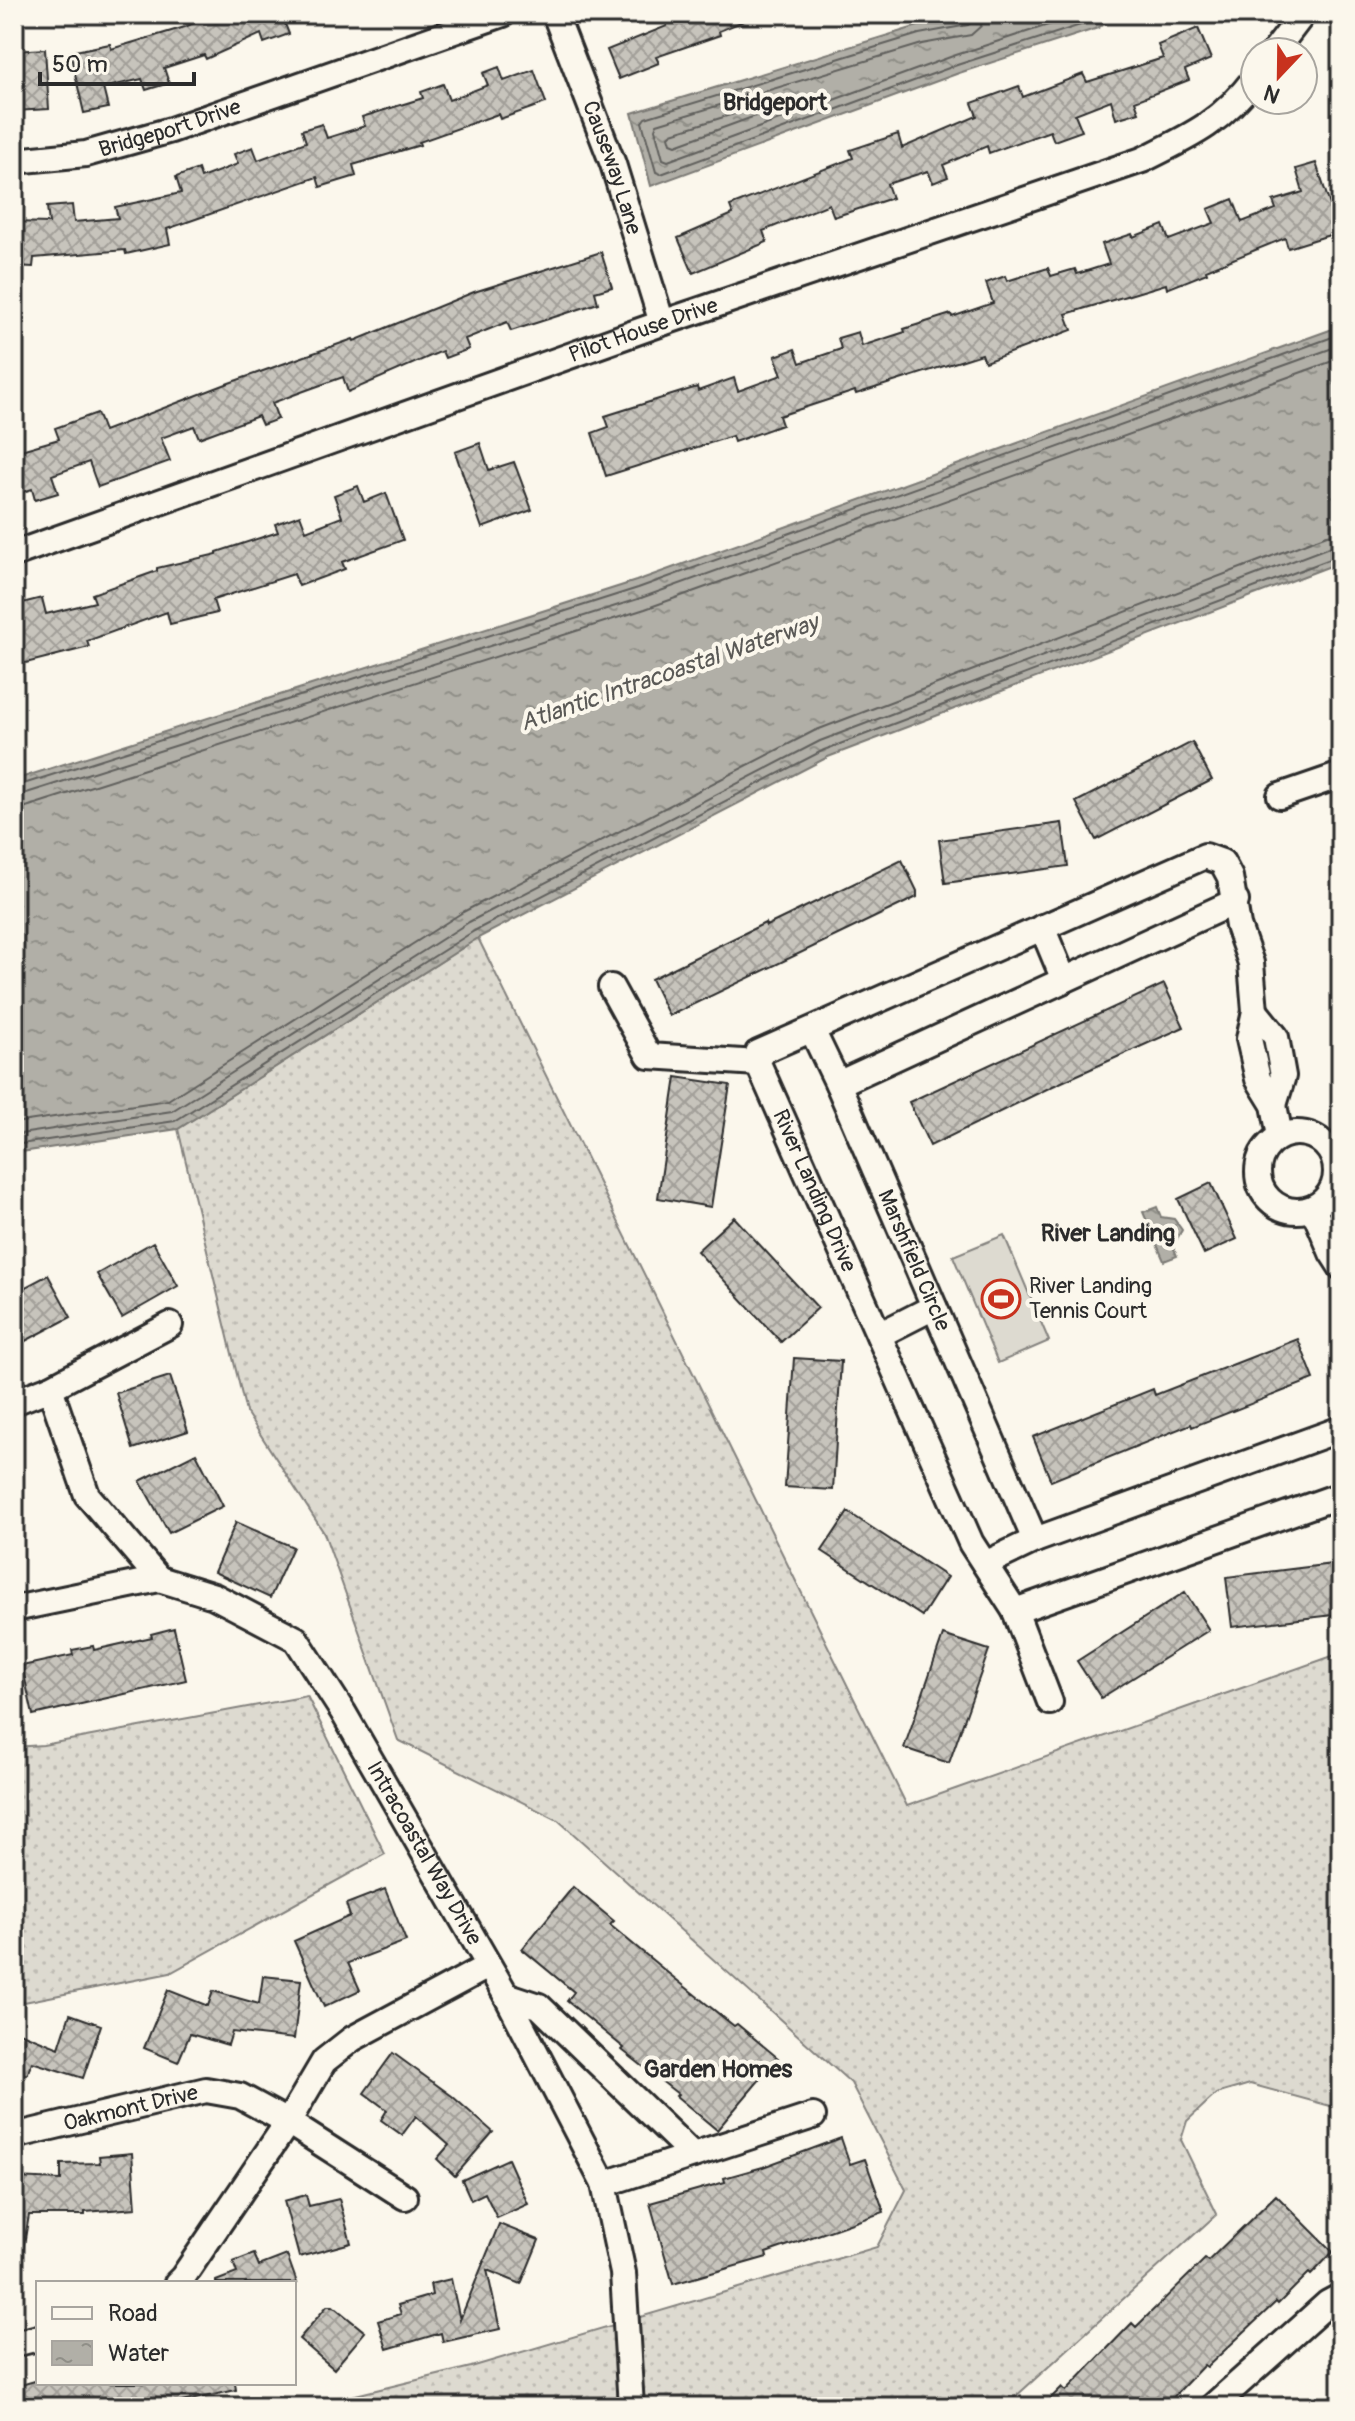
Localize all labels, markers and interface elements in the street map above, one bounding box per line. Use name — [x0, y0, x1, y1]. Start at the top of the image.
scale bar — [40, 36, 194, 86]
north arrow — [1239, 36, 1319, 116]
text: 50 m — [52, 50, 108, 79]
text: N — [1260, 78, 1284, 109]
district label: Bridgeport — [723, 88, 829, 117]
street label: Bridgeport Drive — [96, 93, 245, 164]
street label: Causeway Lane — [576, 97, 648, 238]
street label: Pilot House Drive — [565, 291, 722, 369]
water label: Atlantic Intracoastal Waterway — [516, 607, 824, 738]
street label: River Landing Drive — [766, 1105, 863, 1276]
street label: Marshfield Circle — [871, 1185, 957, 1335]
district label: River Landing — [1041, 1219, 1175, 1248]
place label: River Landing Tennis Court — [1029, 1272, 1152, 1325]
sports icon: River Landing Tennis Court — [980, 1278, 1022, 1320]
street label: Intracoastal Way Drive — [360, 1756, 488, 1950]
district label: Garden Homes — [644, 2055, 793, 2084]
street label: Oakmont Drive — [61, 2078, 201, 2138]
legend — [36, 2281, 296, 2385]
text: Road — [108, 2299, 158, 2328]
text: Water — [108, 2339, 169, 2368]

